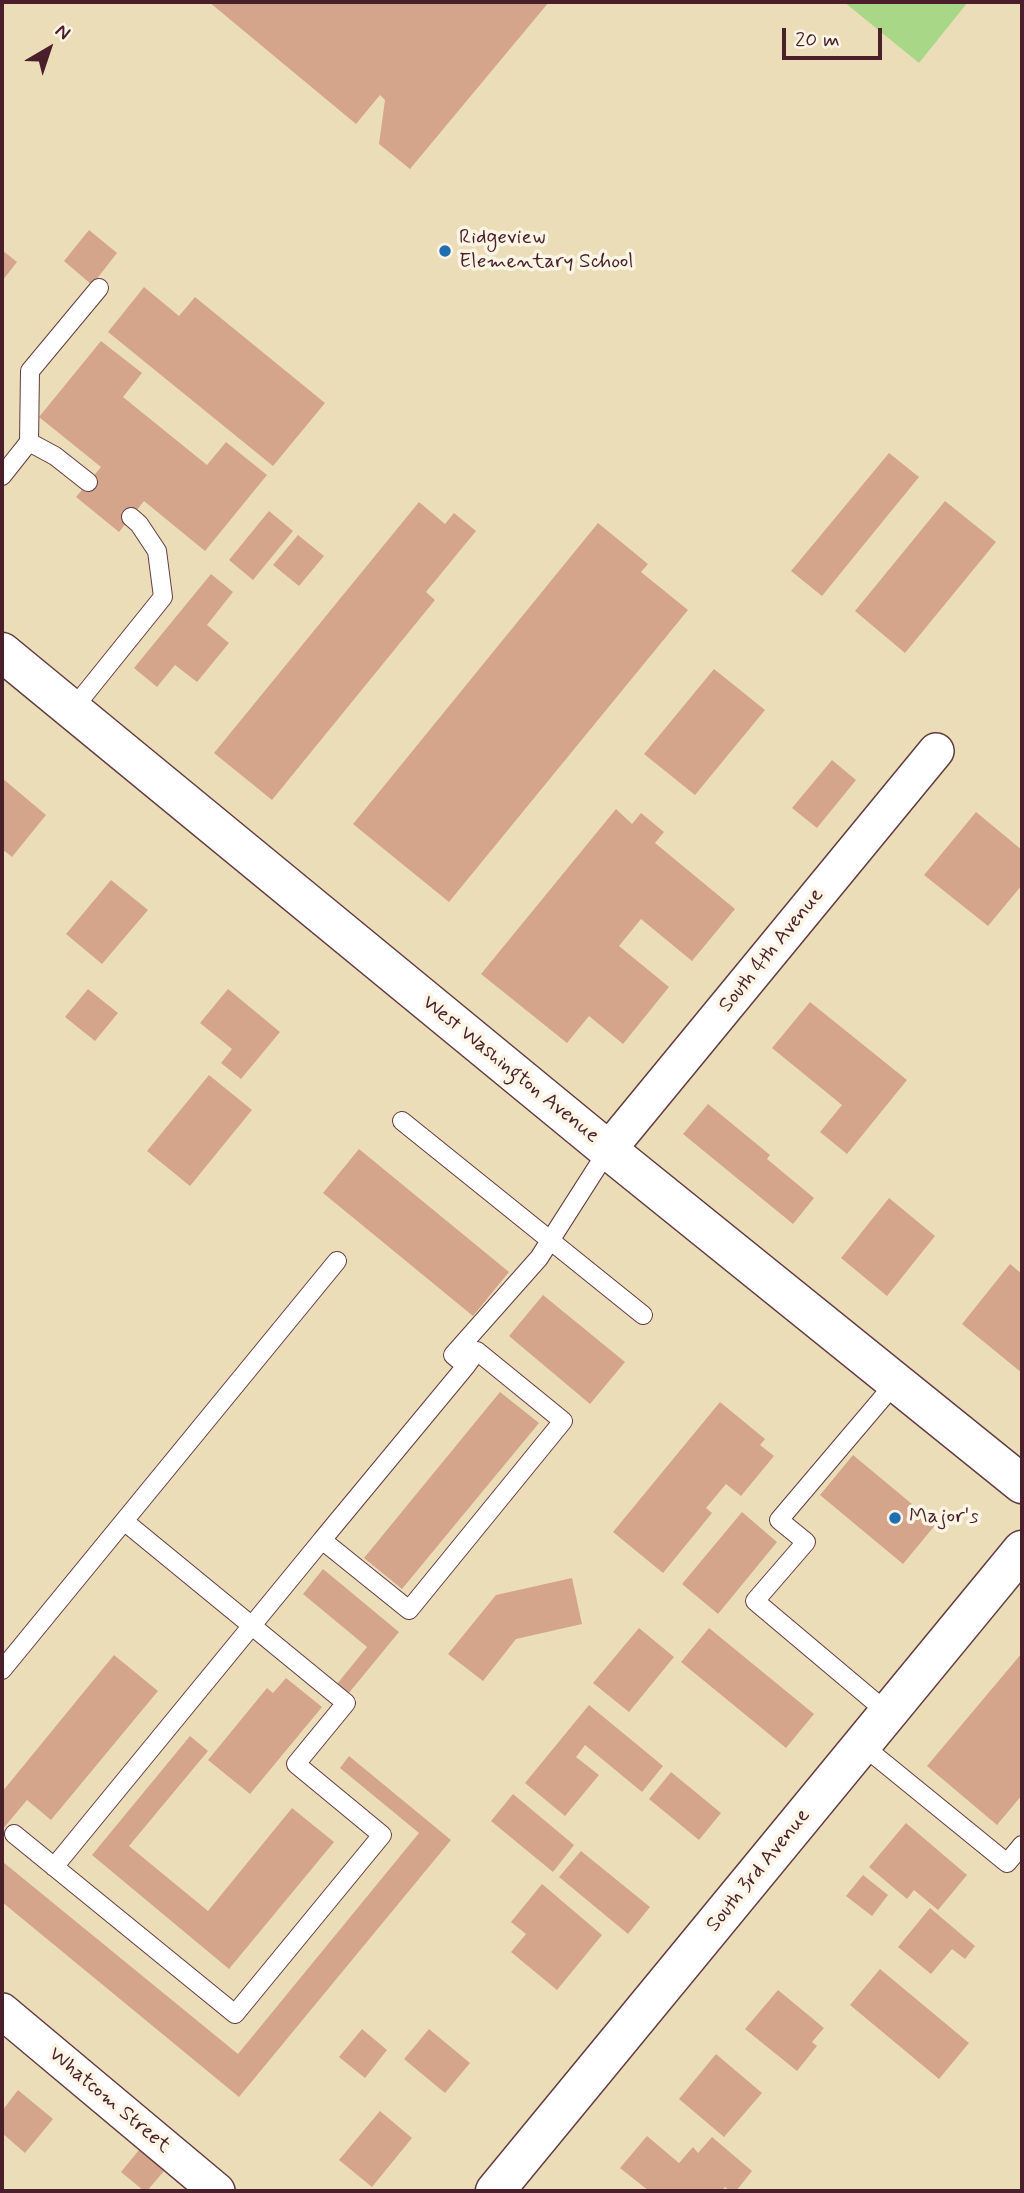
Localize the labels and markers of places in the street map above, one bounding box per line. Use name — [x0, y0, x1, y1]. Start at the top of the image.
place label: Ridgeview Elementary School — [459, 226, 634, 276]
marker: Ridgeview Elementary School — [437, 243, 453, 259]
place label: Major's — [909, 1505, 979, 1531]
marker: Major's — [887, 1510, 903, 1526]

